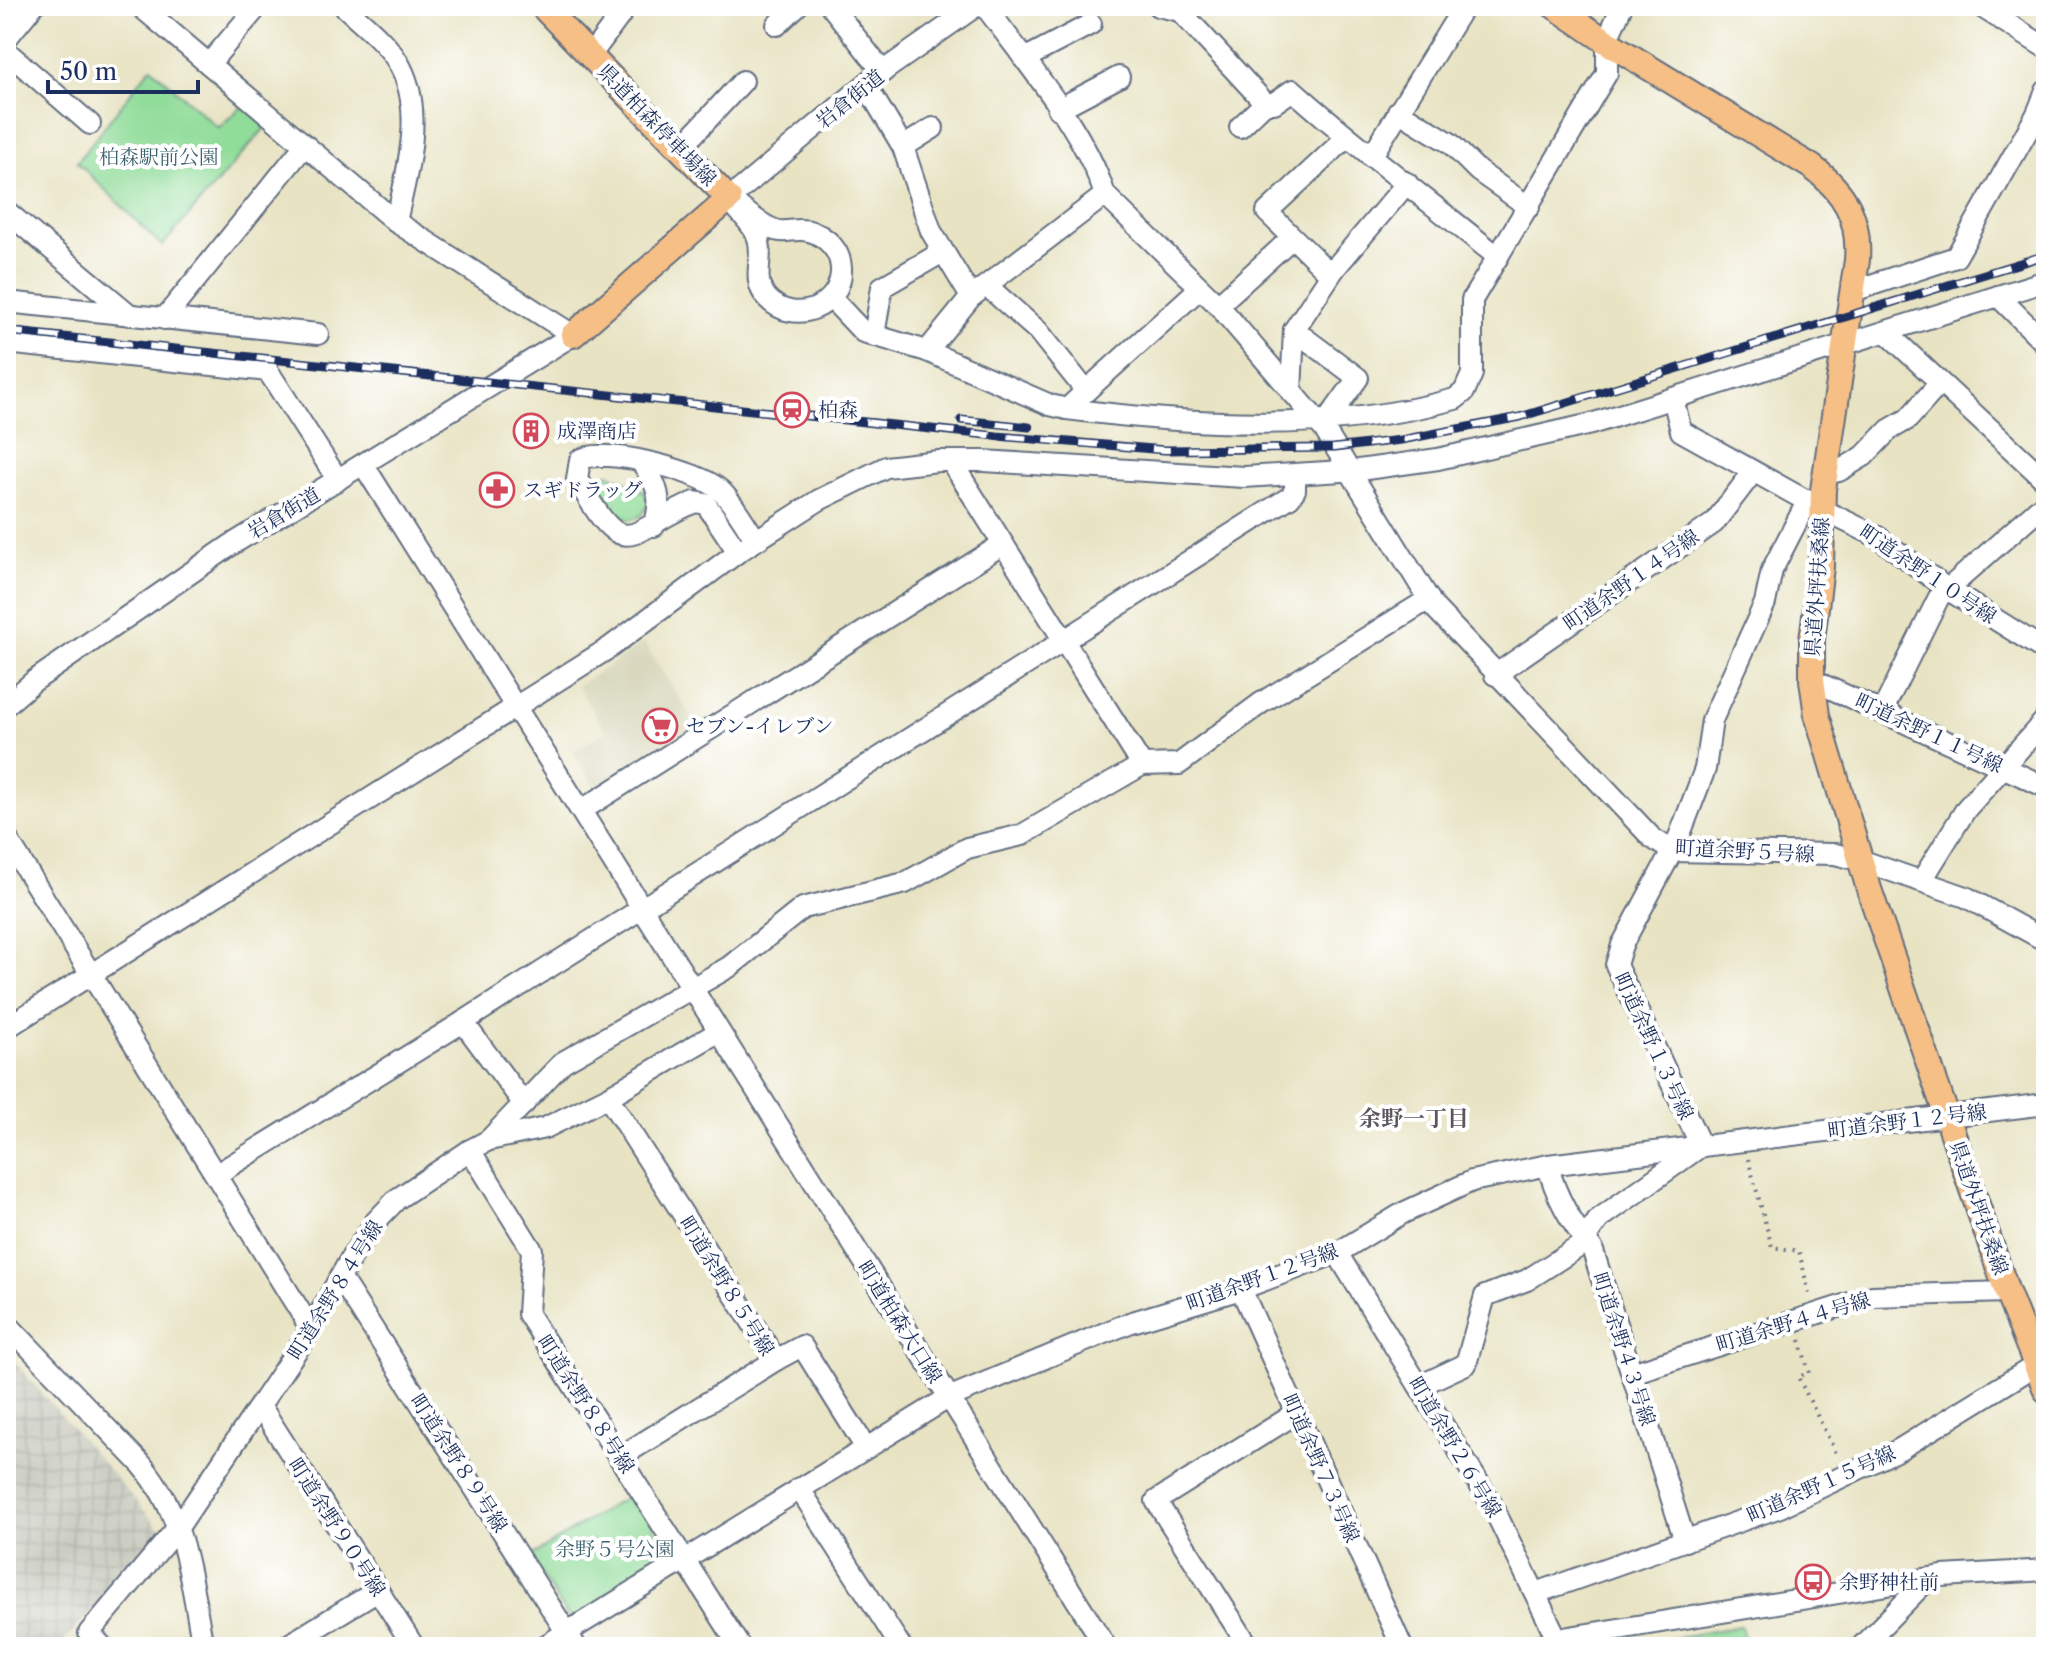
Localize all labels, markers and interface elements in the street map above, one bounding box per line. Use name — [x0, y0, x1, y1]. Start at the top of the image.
scale bar — [48, 44, 198, 94]
text: 50 m — [60, 57, 117, 86]
street label: 県道柏森停車場線 — [593, 59, 721, 191]
street label: 岩倉街道 — [811, 65, 889, 133]
park label: 柏森駅前公園 — [99, 145, 219, 169]
station icon: 柏森 — [773, 391, 811, 429]
place label: 柏森 — [818, 398, 858, 422]
building icon: 成澤商店 — [512, 412, 550, 450]
place label: 成澤商店 — [557, 419, 637, 443]
pharmacy icon: スギドラッグ — [478, 471, 516, 509]
place label: スギドラッグ — [523, 478, 643, 502]
street label: 岩倉街道 — [244, 482, 324, 544]
street label: 県道外坪扶桑線 — [1800, 516, 1834, 658]
street label: 町道余野１０号線 — [1855, 519, 2001, 629]
street label: 町道余野１４号線 — [1559, 524, 1703, 636]
street label: 町道余野１１号線 — [1851, 688, 2007, 778]
supermarket icon: セブン-イレブン — [641, 707, 679, 745]
place label: セブン-イレブン — [686, 714, 834, 738]
street label: 町道余野５号線 — [1674, 835, 1816, 867]
street label: 町道余野１３号線 — [1609, 968, 1699, 1124]
street label: 町道余野１２号線 — [1826, 1099, 1988, 1143]
district label: 余野一丁目 — [1359, 1105, 1469, 1132]
street label: 県道外坪扶桑線 — [1945, 1138, 2013, 1278]
street label: 町道余野８５号線 — [674, 1212, 780, 1360]
street label: 町道余野８４号線 — [282, 1216, 388, 1364]
street label: 町道余野１２号線 — [1183, 1238, 1341, 1316]
street label: 町道柏森大口線 — [853, 1256, 947, 1388]
street label: 町道余野４３号線 — [1588, 1269, 1660, 1429]
street label: 町道余野４４号線 — [1713, 1287, 1873, 1357]
street label: 町道余野８８号線 — [532, 1330, 640, 1478]
street label: 町道余野２６号線 — [1404, 1372, 1506, 1522]
street label: 町道余野８９号線 — [405, 1389, 513, 1537]
street label: 町道余野７３号線 — [1277, 1390, 1365, 1546]
street label: 町道余野１５号線 — [1743, 1440, 1899, 1528]
street label: 町道余野９０号線 — [283, 1453, 391, 1601]
park label: 余野５号公園 — [555, 1537, 675, 1561]
bus stop icon: 余野神社前 — [1794, 1563, 1832, 1601]
place label: 余野神社前 — [1839, 1570, 1939, 1594]

